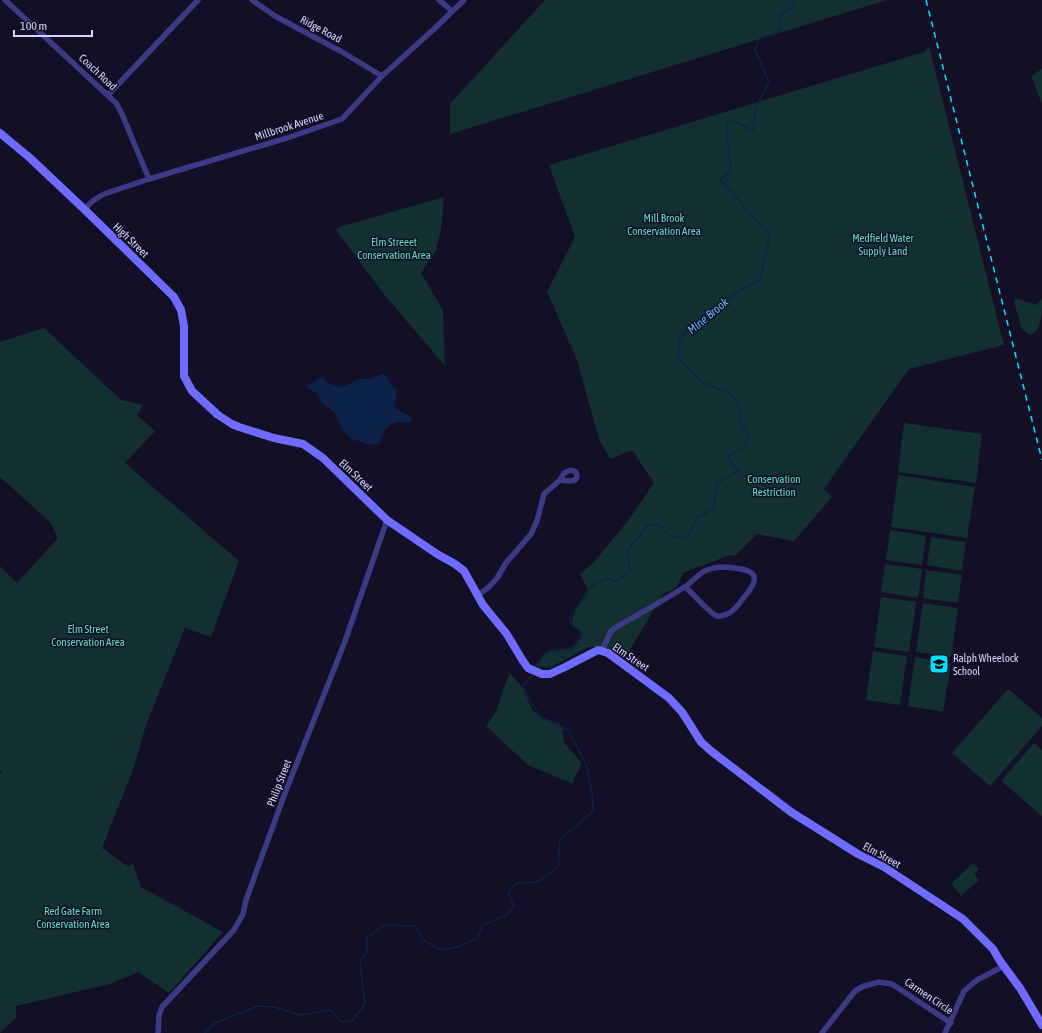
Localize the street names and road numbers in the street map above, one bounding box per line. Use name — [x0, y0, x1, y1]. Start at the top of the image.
street label: Ridge Road — [298, 13, 344, 45]
street label: Coach Road — [77, 52, 119, 92]
street label: Millbrook Avenue — [253, 109, 325, 143]
street label: High Street — [111, 220, 151, 260]
street label: Elm Street — [337, 457, 375, 493]
street label: Elm Street — [611, 641, 651, 673]
street label: Philip Street — [265, 758, 293, 808]
street label: Elm Street — [861, 840, 903, 870]
street label: Carmen Circle — [903, 975, 955, 1017]

